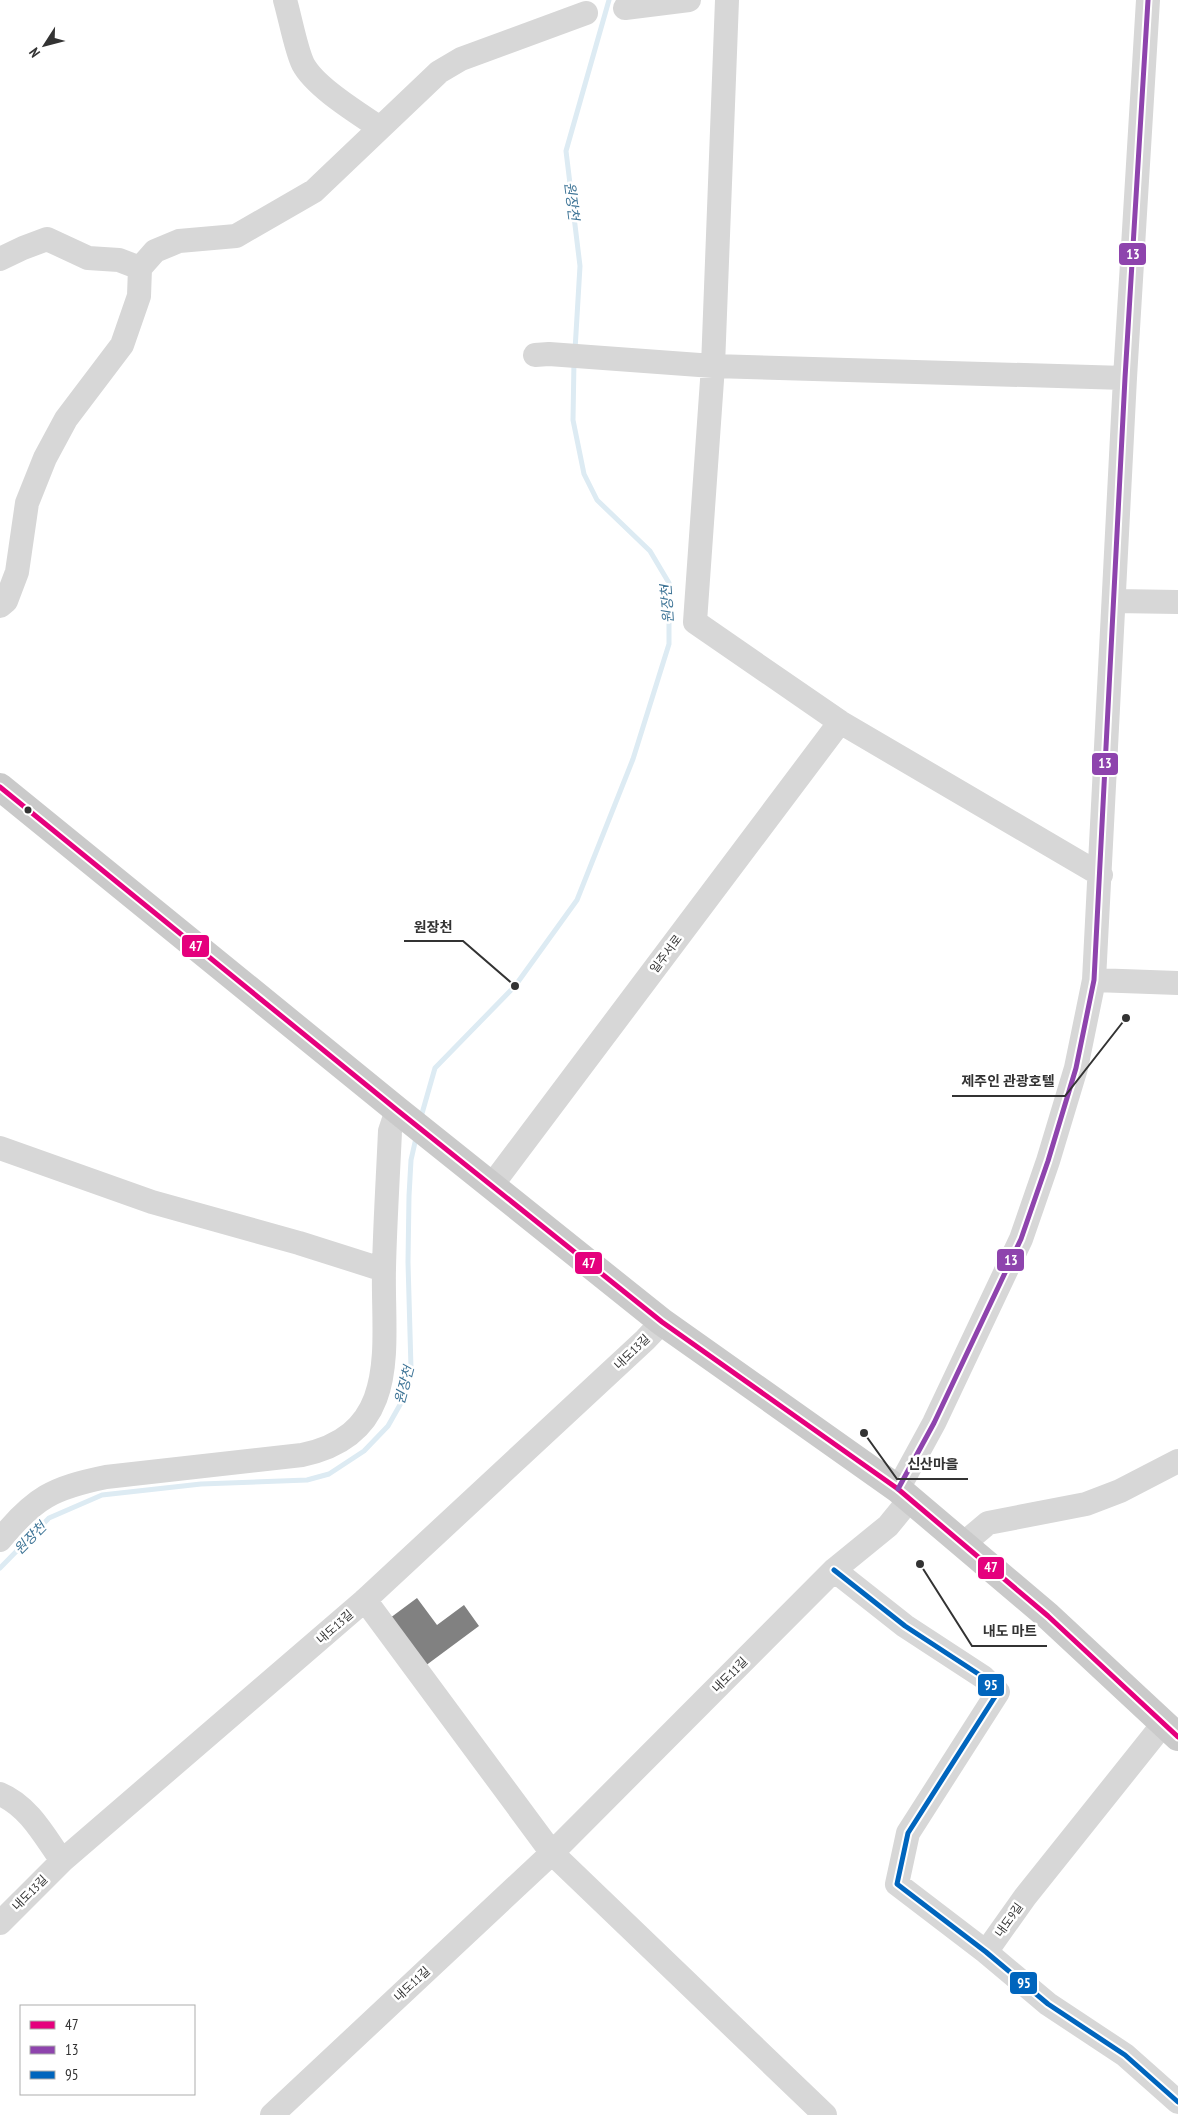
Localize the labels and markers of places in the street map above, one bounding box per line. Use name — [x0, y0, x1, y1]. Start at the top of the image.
unlabelled marker — [23, 805, 33, 815]
callout: 원장천 — [404, 912, 463, 941]
callout: 제주인 관광호텔 — [952, 1067, 1065, 1096]
callout: 신산마을 — [897, 1450, 968, 1479]
callout: 내도 마트 — [972, 1617, 1047, 1646]

